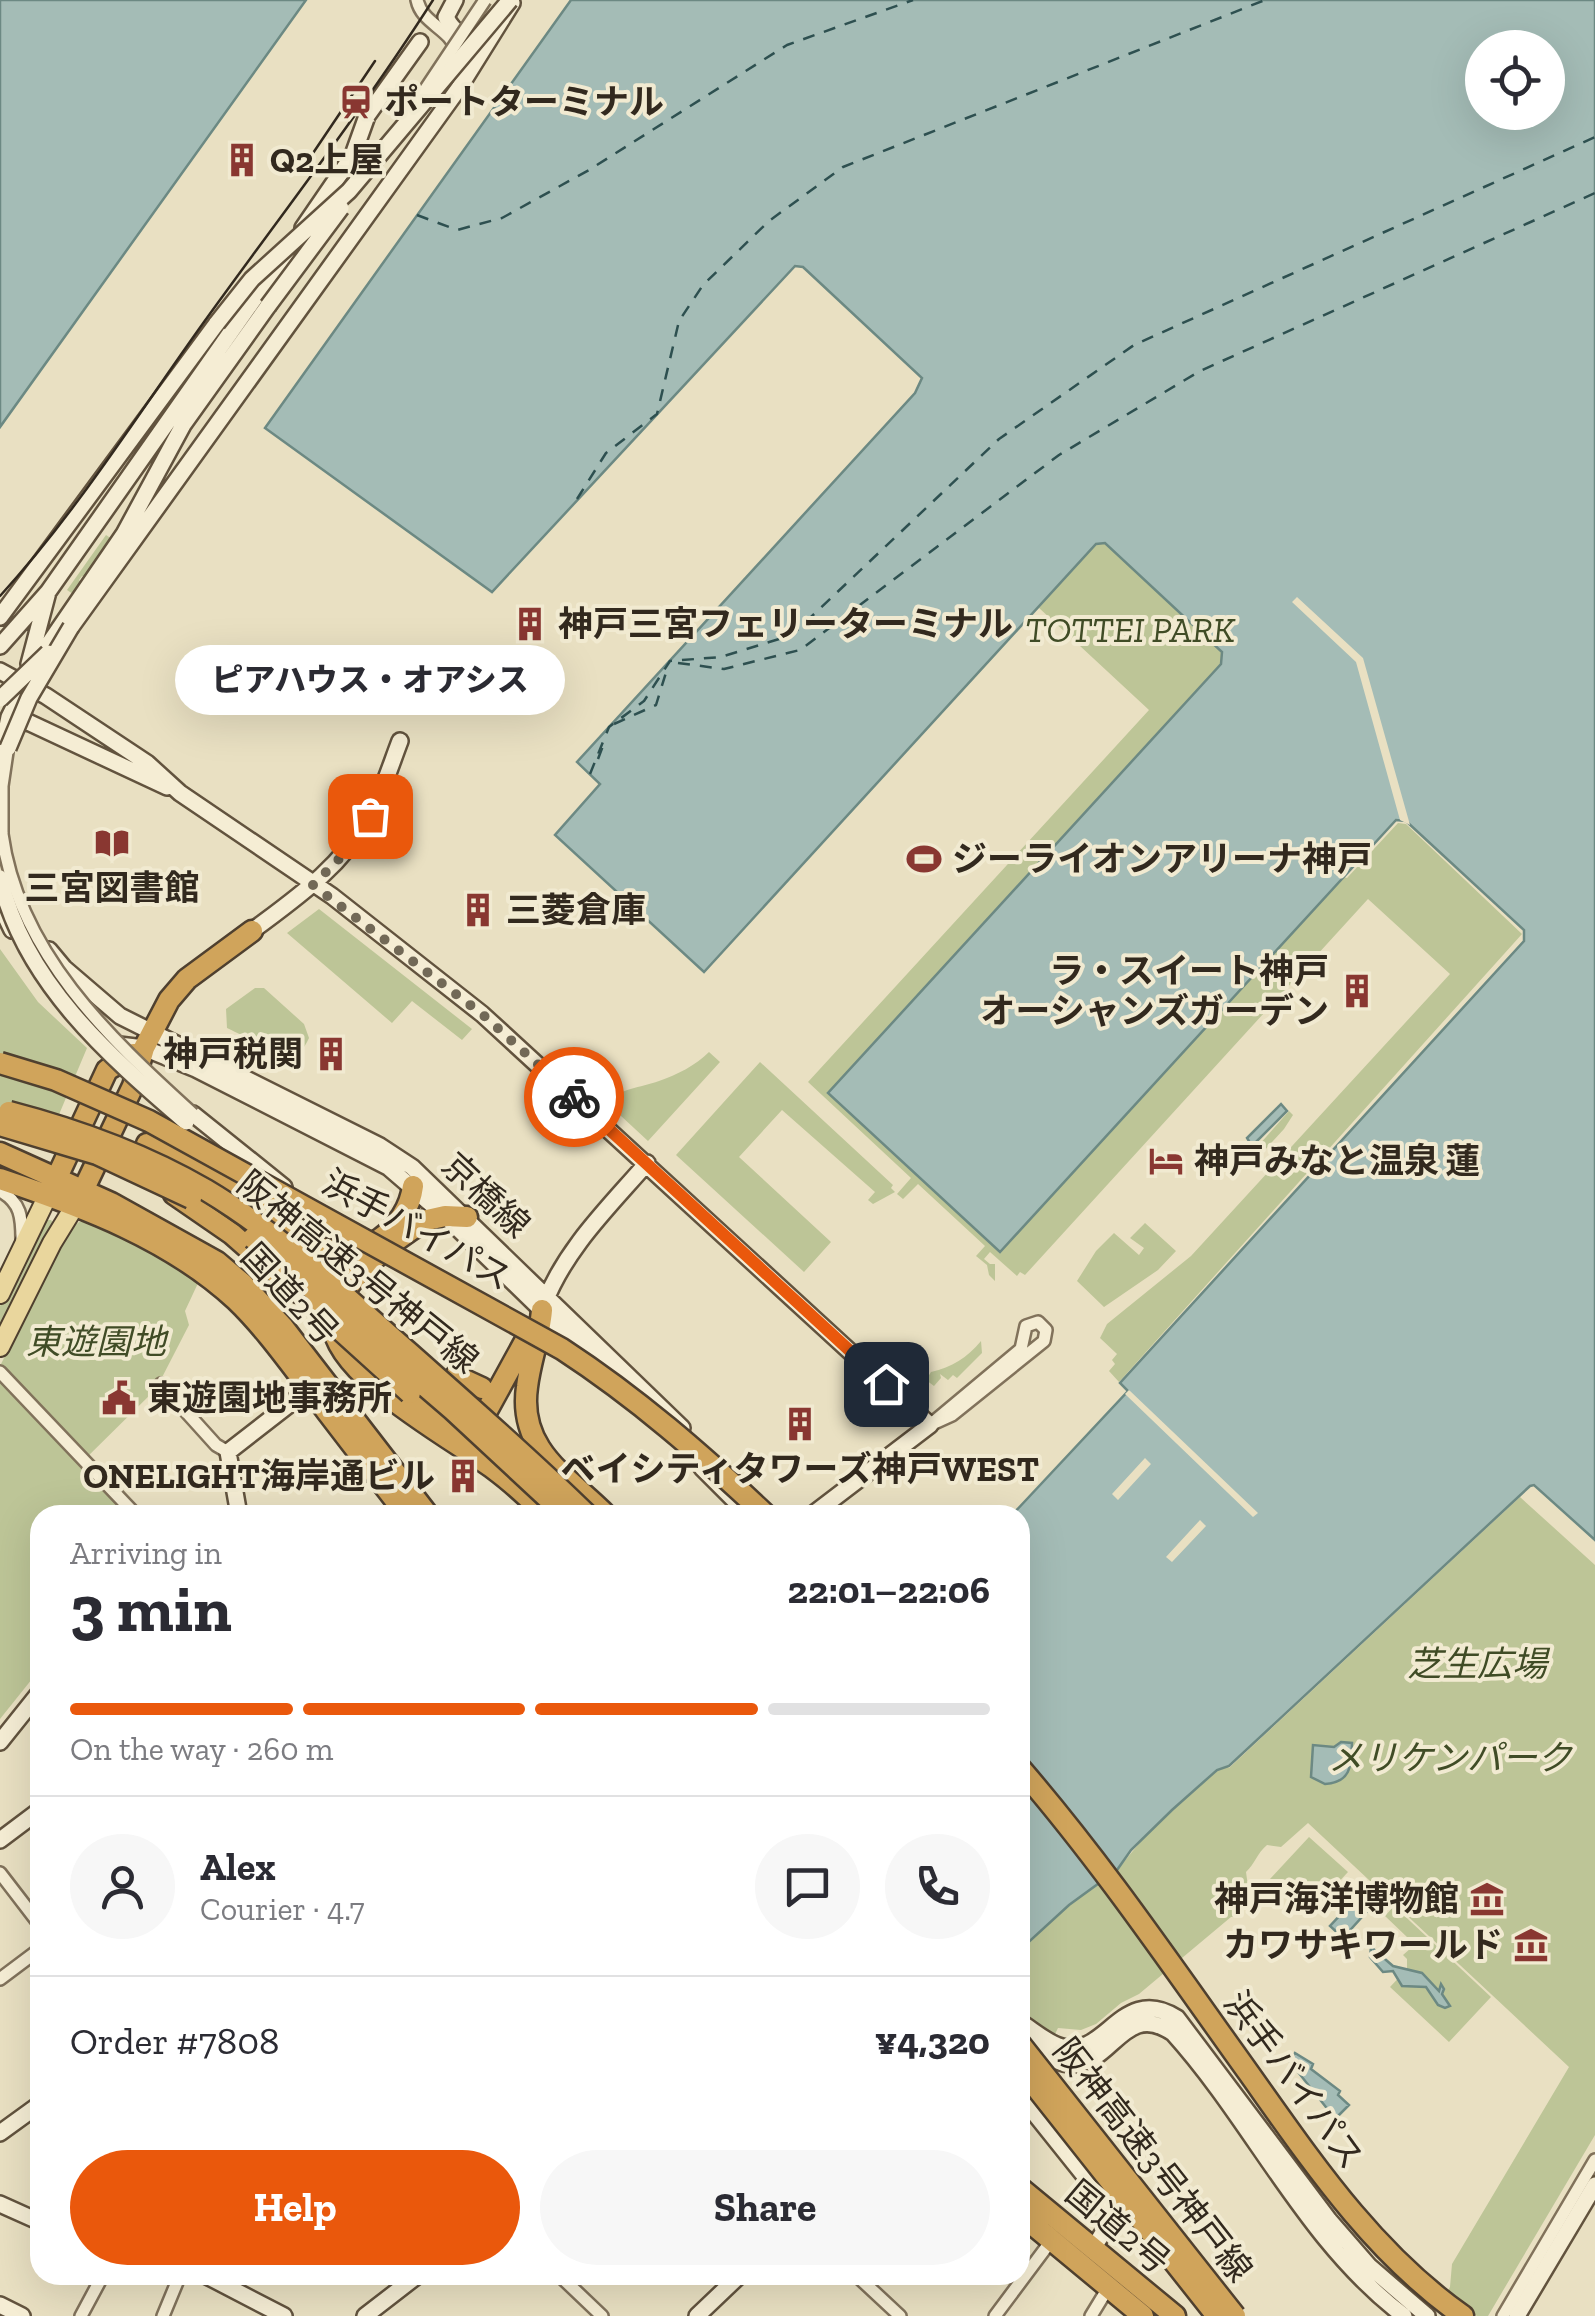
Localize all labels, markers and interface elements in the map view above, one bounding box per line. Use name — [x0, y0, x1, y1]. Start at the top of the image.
map controls — [1465, 30, 1565, 130]
button: locate — [1465, 30, 1565, 130]
place label: ポートターミナル — [384, 81, 664, 123]
station icon: ポートターミナル — [337, 83, 375, 121]
place label: Q2上屋 — [270, 139, 384, 181]
building icon: Q2上屋 — [223, 141, 261, 179]
place label: 神戸三宮フェリーターミナル — [558, 603, 1013, 645]
building icon: 神戸三宮フェリーターミナル — [511, 605, 549, 643]
park label: TOTTEI PARK — [1025, 609, 1236, 651]
callout: ピアハウス・オアシス — [175, 646, 565, 716]
text: ピアハウス・オアシス — [211, 661, 529, 699]
pin — [328, 774, 413, 859]
icon: bag — [343, 789, 398, 844]
library icon: 三宮図書館 — [93, 824, 131, 862]
place label: ジーライオンアリーナ神戸 — [952, 838, 1372, 880]
sports icon: ジーライオンアリーナ神戸 — [905, 840, 943, 878]
place label: 三宮図書館 — [24, 867, 200, 909]
place label: 三菱倉庫 — [506, 889, 646, 931]
building icon: 三菱倉庫 — [459, 891, 497, 929]
place label: ラ・スイート神戸 オーシャンズガーデン — [980, 950, 1329, 1032]
building icon: ラ・スイート神戸 オーシャンズガーデン — [1338, 972, 1376, 1010]
place label: 神戸税関 — [163, 1033, 303, 1075]
building icon: 神戸税関 — [312, 1035, 350, 1073]
courier — [524, 1047, 624, 1147]
icon: bike — [547, 1070, 602, 1125]
place label: 神戸みなと温泉 蓮 — [1194, 1140, 1481, 1182]
hotel icon: 神戸みなと温泉 蓮 — [1147, 1142, 1185, 1180]
street label: 京橋線 — [433, 1144, 539, 1246]
street label: 浜手バイパス — [315, 1161, 519, 1299]
street label: 阪神高速3号神戸線 — [229, 1162, 487, 1382]
street label: 国道2号 — [233, 1235, 347, 1353]
park label: 東遊園地 — [26, 1321, 169, 1363]
pin — [844, 1342, 929, 1427]
icon: home — [859, 1357, 914, 1412]
place label: 東遊園地事務所 — [147, 1377, 392, 1419]
public building icon: 東遊園地事務所 — [100, 1379, 138, 1417]
building icon: ベイシティタワーズ神戸WEST — [781, 1405, 819, 1443]
place label: ベイシティタワーズ神戸WEST — [561, 1448, 1040, 1490]
place label: ONELIGHT海岸通ビル — [83, 1455, 435, 1497]
building icon: ONELIGHT海岸通ビル — [444, 1457, 482, 1495]
text: Arriving in — [70, 1534, 222, 1572]
text: 22:01–22:06 — [788, 1567, 990, 1613]
text: 3 min — [70, 1570, 232, 1648]
park label: 芝生広場 — [1407, 1643, 1551, 1685]
text: On the way · 260 m — [70, 1730, 334, 1768]
park label: メリケンパーク — [1328, 1737, 1573, 1779]
button: person — [70, 1834, 175, 1939]
button: chat — [755, 1834, 860, 1939]
button: phone — [885, 1834, 990, 1939]
text: Alex — [200, 1844, 276, 1890]
place label: 神戸海洋博物館 — [1214, 1878, 1459, 1920]
museum icon: 神戸海洋博物館 — [1468, 1880, 1506, 1918]
text: Courier · 4.7 — [200, 1890, 364, 1928]
place label: カワサキワールド — [1223, 1924, 1503, 1966]
museum icon: カワサキワールド — [1512, 1926, 1550, 1964]
street label: 浜手バイパス — [1215, 1983, 1373, 2177]
text: Order #7808 — [70, 2018, 280, 2064]
text: ¥4,320 — [875, 2018, 990, 2064]
street label: 阪神高速3号神戸線 — [1045, 2030, 1261, 2290]
button: Help — [70, 2150, 520, 2265]
button: Share — [540, 2150, 990, 2265]
street label: 国道2号 — [1057, 2171, 1179, 2283]

